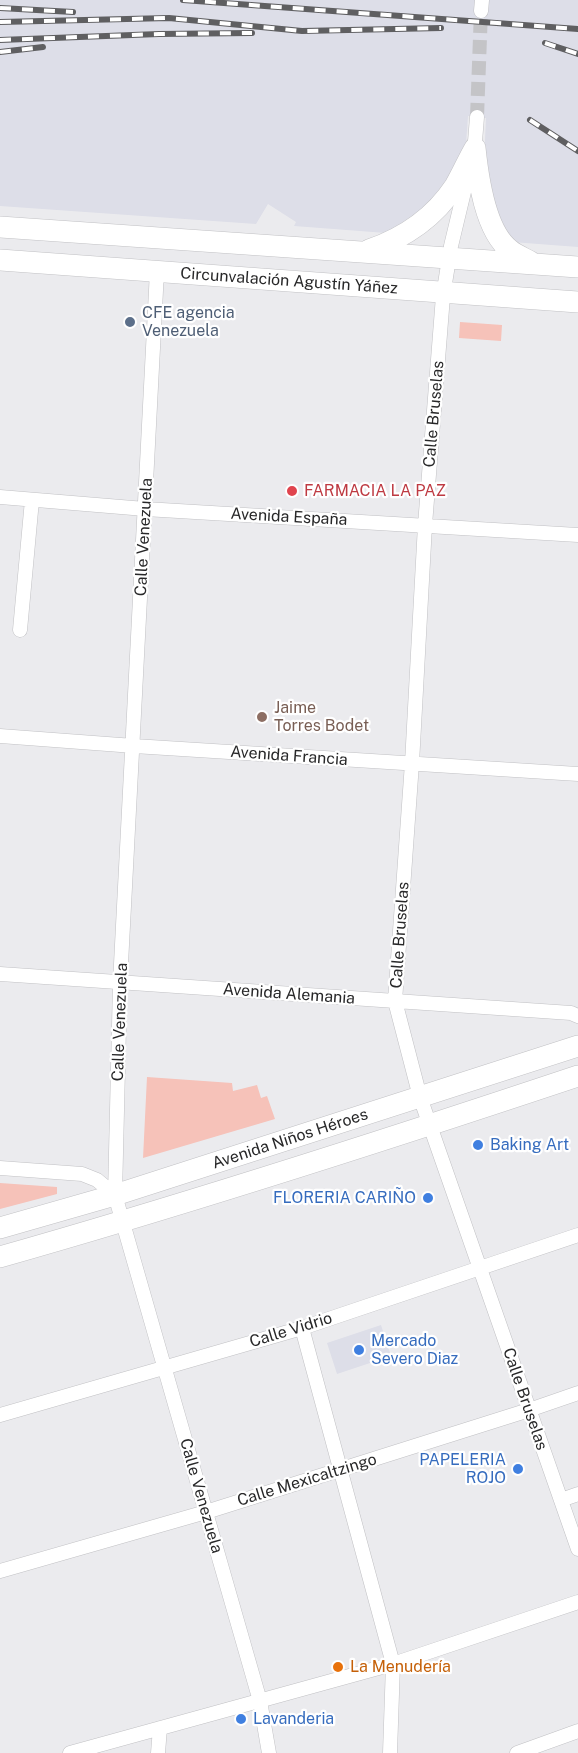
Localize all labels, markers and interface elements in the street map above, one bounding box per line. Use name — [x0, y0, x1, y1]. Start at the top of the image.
street label: Circunvalación Agustín Yáñez — [180, 264, 398, 298]
place label: CFE agencia Venezuela — [142, 303, 235, 341]
marker: CFE agencia Venezuela — [123, 315, 137, 329]
street label: Calle Bruselas — [420, 360, 448, 468]
street label: Calle Venezuela — [131, 477, 157, 597]
place label: FARMACIA LA PAZ — [304, 481, 446, 501]
marker: FARMACIA LA PAZ — [285, 484, 299, 498]
street label: Avenida España — [230, 504, 348, 530]
place label: Jaime Torres Bodet — [274, 698, 369, 736]
marker: Jaime Torres Bodet — [255, 710, 269, 724]
street label: Avenida Francia — [230, 742, 348, 770]
street label: Calle Bruselas — [387, 881, 413, 989]
street label: Calle Venezuela — [108, 962, 132, 1082]
street label: Avenida Alemania — [222, 980, 356, 1008]
street label: Avenida Niños Héroes — [210, 1105, 370, 1173]
place label: Baking Art — [490, 1135, 569, 1155]
marker: Baking Art — [471, 1138, 485, 1152]
place label: FLORERIA CARIÑO — [273, 1188, 416, 1208]
marker: FLORERIA CARIÑO — [421, 1191, 435, 1205]
street label: Calle Vidrio — [247, 1308, 335, 1352]
place label: Mercado Severo Diaz — [371, 1331, 458, 1369]
marker: Mercado Severo Diaz — [352, 1343, 366, 1357]
street label: Calle Bruselas — [499, 1345, 551, 1453]
street label: Calle Venezuela — [175, 1436, 227, 1556]
street label: Calle Mexicaltzingo — [235, 1450, 379, 1510]
place label: PAPELERIA ROJO — [419, 1450, 506, 1488]
marker: PAPELERIA ROJO — [511, 1462, 525, 1476]
place label: La Menudería — [350, 1657, 451, 1677]
marker: La Menudería — [331, 1660, 345, 1674]
place label: Lavanderia — [253, 1709, 334, 1729]
marker: Lavanderia — [234, 1712, 248, 1726]

